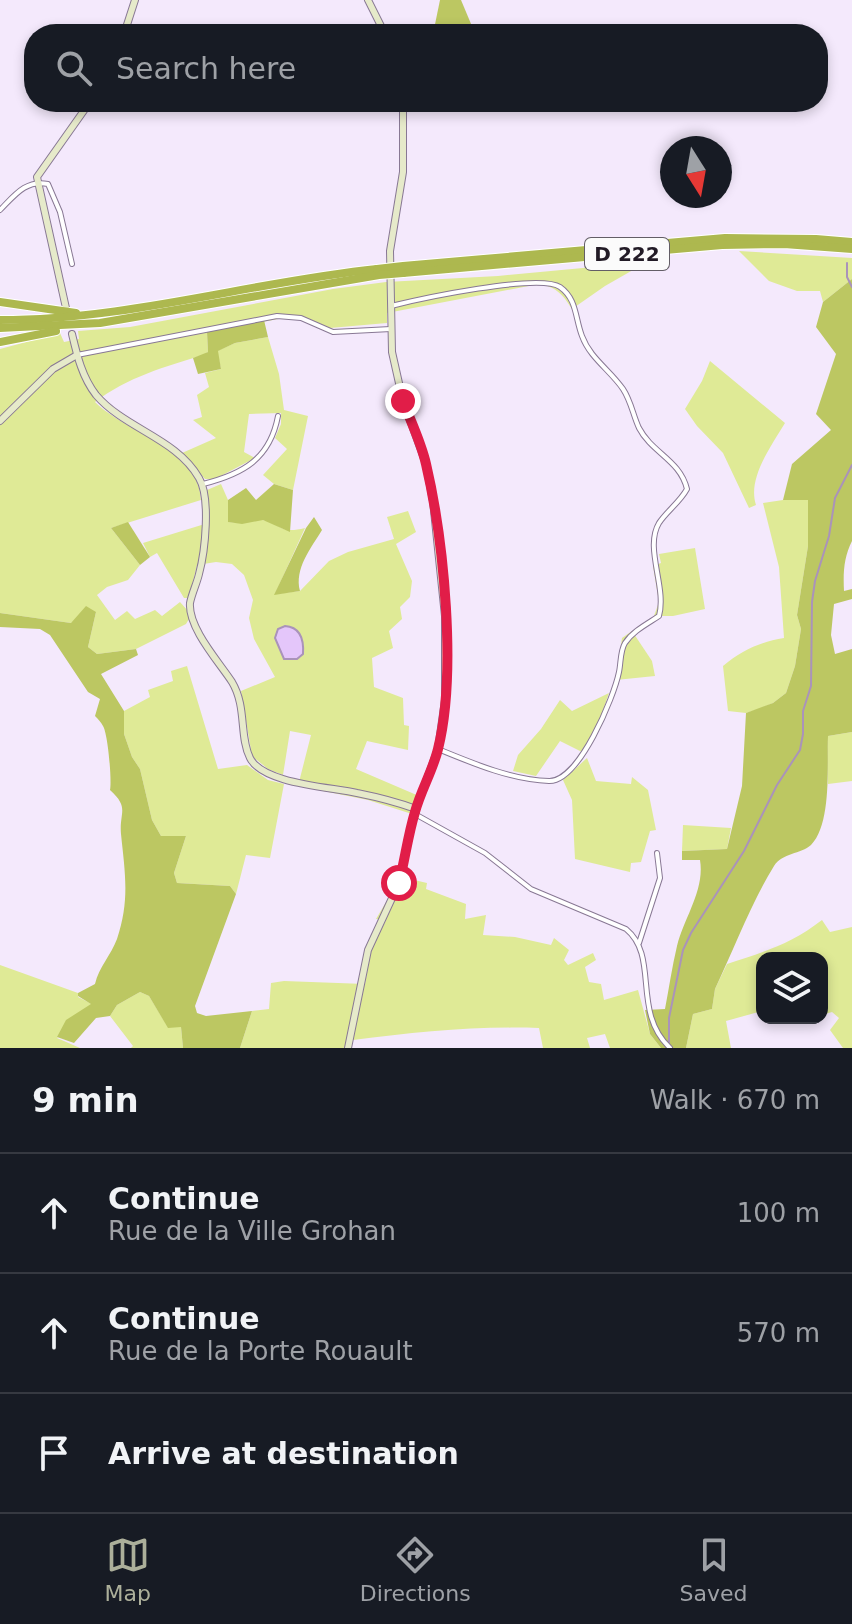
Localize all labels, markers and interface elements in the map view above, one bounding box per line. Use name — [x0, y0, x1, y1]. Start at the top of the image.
search box — [24, 24, 828, 112]
icon: search — [52, 46, 96, 90]
text: Search here — [116, 51, 296, 86]
north arrow — [660, 136, 732, 208]
road number: D 222 — [585, 238, 669, 270]
route end — [385, 383, 421, 419]
route start — [381, 865, 417, 901]
map controls — [756, 952, 828, 1024]
button: layers — [756, 952, 828, 1024]
text: 9 min — [32, 1080, 139, 1120]
text: Walk · 670 m — [650, 1085, 820, 1115]
text: Continue — [108, 1181, 260, 1216]
icon: ahead — [32, 1191, 76, 1235]
text: 100 m — [737, 1198, 820, 1228]
text: Rue de la Ville Grohan — [108, 1216, 396, 1246]
text: Continue — [108, 1301, 260, 1336]
icon: ahead — [32, 1311, 76, 1355]
text: 570 m — [737, 1318, 820, 1348]
text: Rue de la Porte Rouault — [108, 1336, 413, 1366]
icon: arrive — [32, 1431, 76, 1475]
text: Arrive at destination — [108, 1436, 459, 1471]
tab: Map — [104, 1533, 151, 1606]
tab: Directions — [360, 1533, 471, 1606]
tab: Saved — [680, 1533, 748, 1606]

